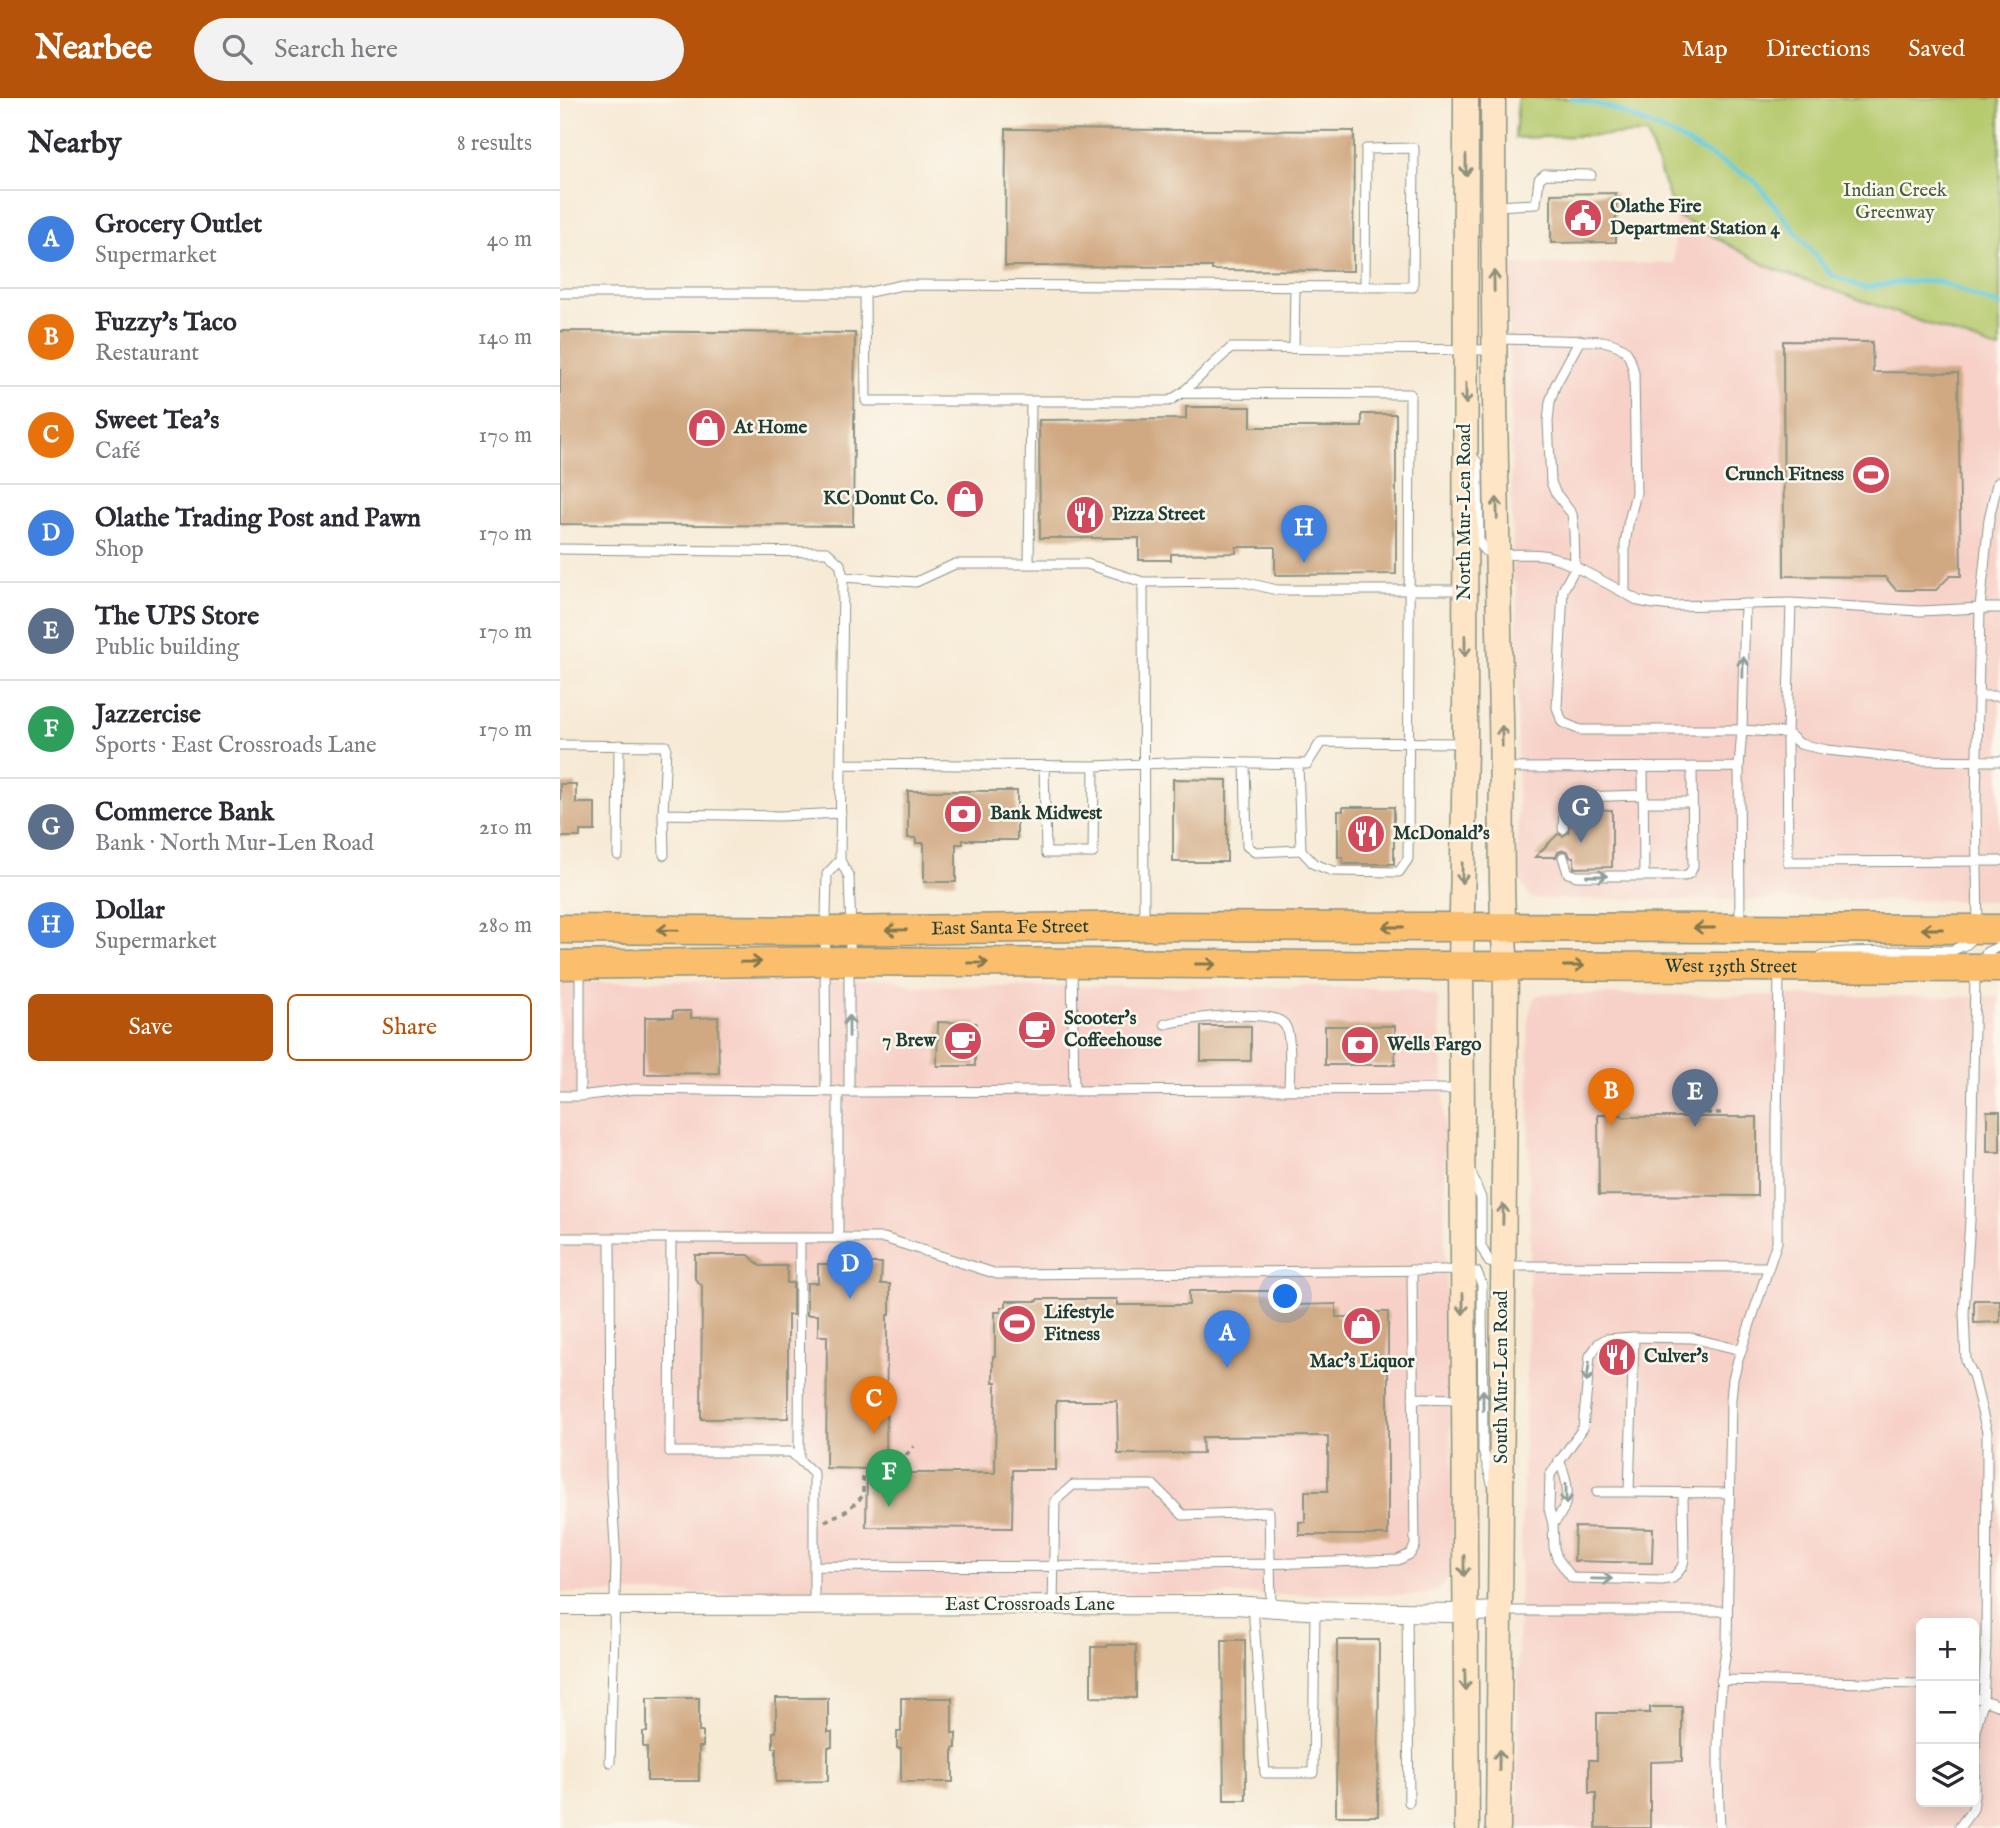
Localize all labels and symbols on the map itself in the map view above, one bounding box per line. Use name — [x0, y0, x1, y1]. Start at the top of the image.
one-way arrow — [1459, 154, 1473, 177]
park label: Indian Creek Greenway — [1843, 179, 1948, 225]
place label: Olathe Fire Department Station 4 — [1610, 195, 1780, 241]
public building icon: Olathe Fire Department Station 4 — [1562, 197, 1604, 239]
one-way arrow — [1487, 270, 1501, 293]
one-way arrow — [1459, 382, 1472, 405]
shop icon: At Home — [686, 407, 728, 449]
place label: At Home — [733, 416, 807, 440]
street label: North Mur-Len Road — [1453, 423, 1477, 600]
sports icon: Crunch Fitness — [1850, 454, 1892, 496]
place label: Crunch Fitness — [1725, 463, 1844, 487]
shop icon: KC Donut Co. — [944, 478, 986, 520]
place label: KC Donut Co. — [823, 487, 938, 511]
restaurant icon: Pizza Street — [1064, 494, 1106, 536]
one-way arrow — [1490, 497, 1504, 520]
place label: Pizza Street — [1112, 503, 1206, 527]
pin: H — [1281, 505, 1327, 563]
one-way arrow — [1458, 634, 1472, 657]
one-way arrow — [1737, 656, 1750, 679]
one-way arrow — [1495, 725, 1509, 748]
pin: G — [1558, 785, 1604, 843]
bank icon: Bank Midwest — [942, 793, 984, 835]
place label: Bank Midwest — [990, 802, 1103, 826]
restaurant icon: McDonald's — [1345, 813, 1387, 855]
place label: McDonald's — [1393, 822, 1490, 846]
one-way arrow — [1455, 861, 1469, 884]
one-way arrow — [1586, 869, 1609, 883]
street label: East Santa Fe Street — [931, 915, 1090, 941]
one-way arrow — [1381, 920, 1404, 933]
one-way arrow — [1693, 921, 1716, 935]
one-way arrow — [1921, 922, 1944, 936]
one-way arrow — [657, 923, 680, 937]
one-way arrow — [885, 923, 908, 937]
street label: West 135th Street — [1665, 955, 1798, 979]
one-way arrow — [739, 956, 762, 969]
one-way arrow — [966, 956, 989, 969]
one-way arrow — [1194, 957, 1217, 971]
one-way arrow — [1563, 959, 1586, 973]
place label: Scooter's Coffeehouse — [1064, 1007, 1162, 1053]
cafe icon: Scooter's Coffeehouse — [1016, 1009, 1058, 1051]
one-way arrow — [842, 1015, 856, 1038]
cafe icon: 7 Brew — [942, 1020, 984, 1062]
bank icon: Wells Fargo — [1339, 1024, 1381, 1066]
place label: 7 Brew — [882, 1029, 938, 1053]
place label: Wells Fargo — [1386, 1033, 1482, 1057]
pin: B — [1588, 1068, 1634, 1126]
pin: E — [1672, 1069, 1718, 1127]
one-way arrow — [1497, 1203, 1510, 1226]
pin: D — [827, 1241, 873, 1299]
your location — [1268, 1279, 1302, 1313]
street label: South Mur-Len Road — [1490, 1289, 1514, 1464]
one-way arrow — [1456, 1292, 1470, 1315]
place label: Lifestyle Fitness — [1044, 1301, 1115, 1347]
sports icon: Lifestyle Fitness — [996, 1303, 1038, 1345]
shop icon: Mac's Liquor — [1341, 1305, 1383, 1347]
pin: A — [1204, 1310, 1250, 1368]
restaurant icon: Culver's — [1596, 1336, 1638, 1378]
place label: Culver's — [1644, 1345, 1709, 1369]
place label: Mac's Liquor — [1309, 1350, 1416, 1374]
one-way arrow — [1581, 1361, 1594, 1383]
pin: C — [851, 1376, 897, 1434]
one-way arrow — [1476, 1389, 1490, 1412]
pin: F — [866, 1449, 912, 1507]
one-way arrow — [1559, 1482, 1573, 1505]
one-way arrow — [1457, 1554, 1471, 1577]
one-way arrow — [1590, 1572, 1613, 1586]
street label: East Crossroads Lane — [945, 1593, 1115, 1617]
one-way arrow — [1458, 1668, 1472, 1691]
one-way arrow — [1492, 1749, 1506, 1772]

